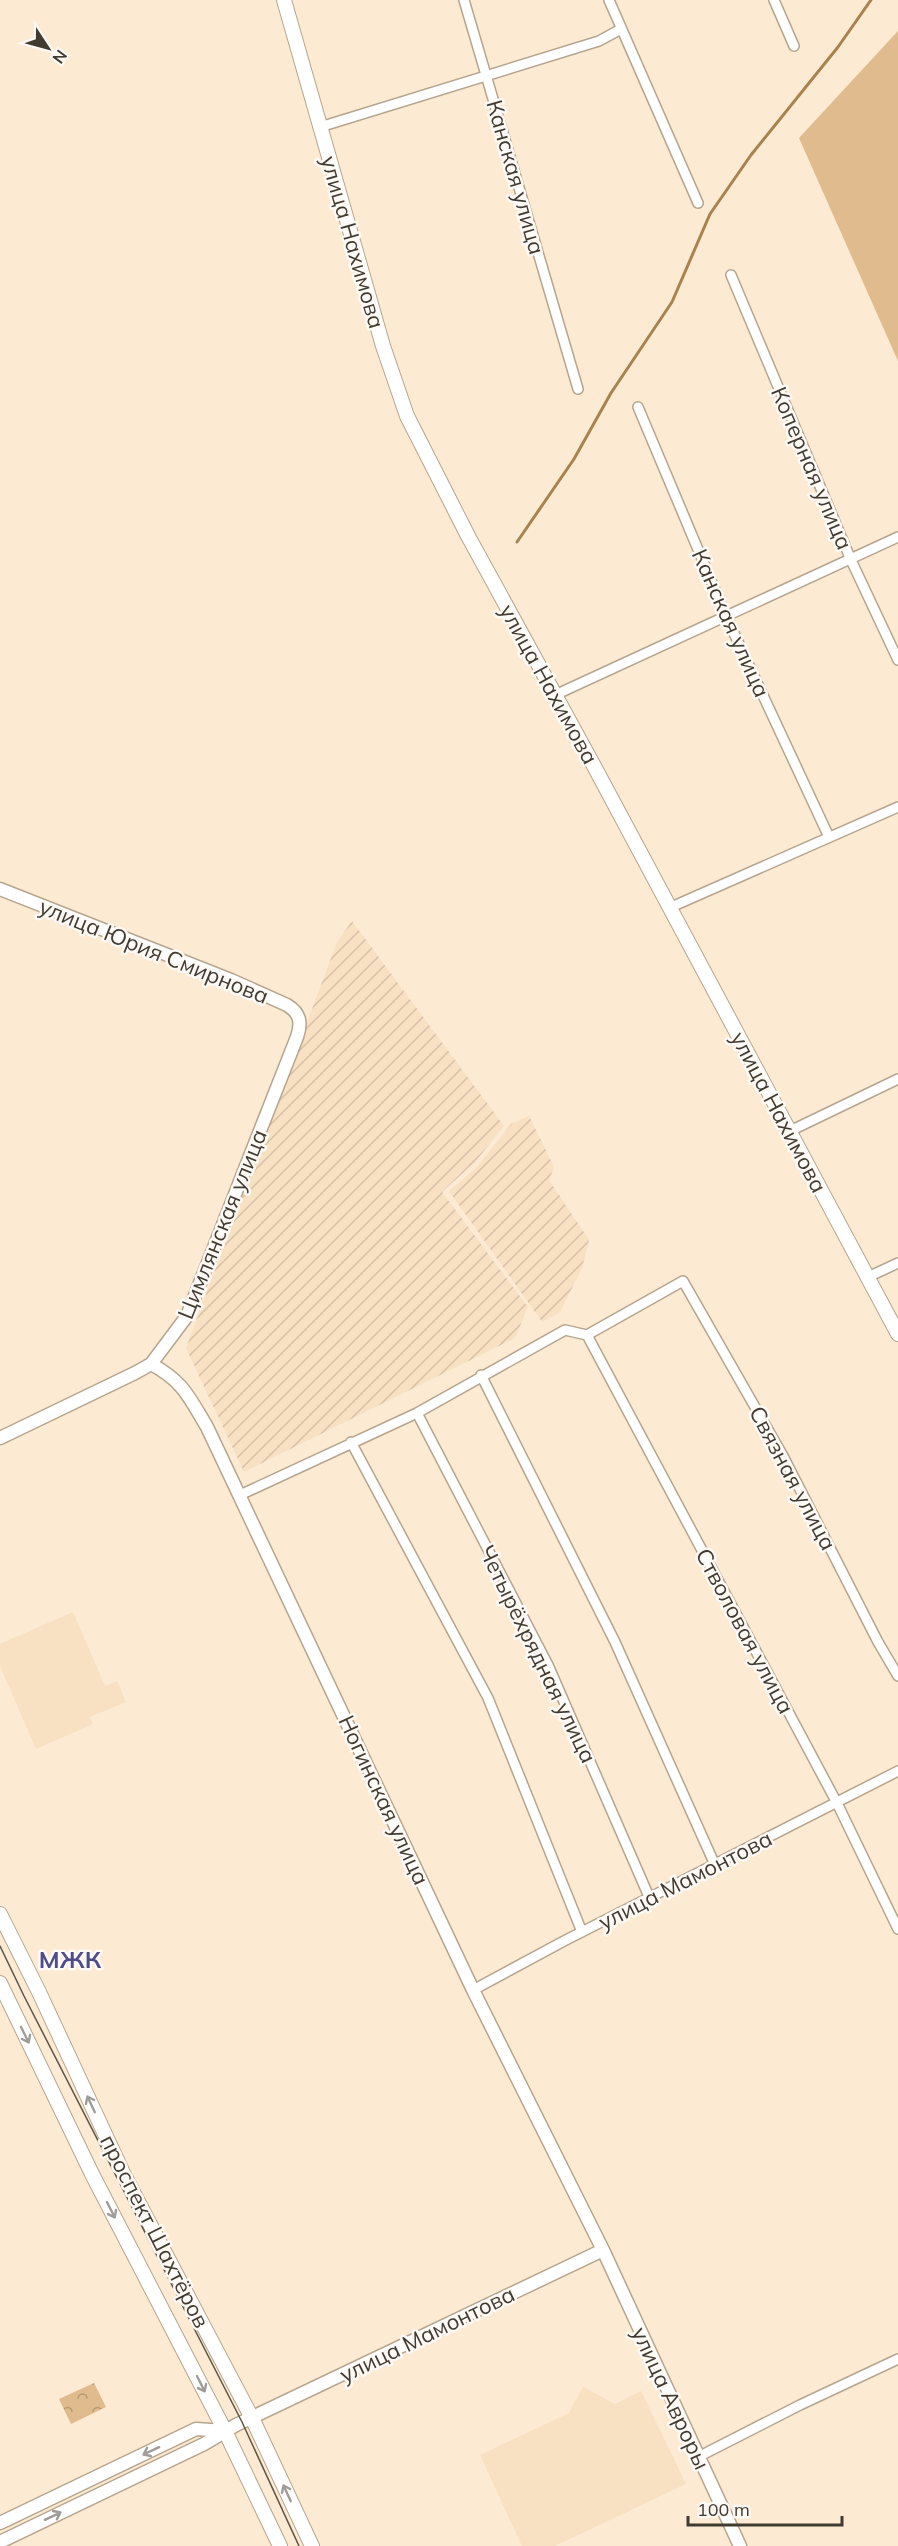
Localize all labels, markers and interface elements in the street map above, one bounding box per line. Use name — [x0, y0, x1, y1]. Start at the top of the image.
north arrow — [18, 18, 78, 78]
text: N — [48, 46, 72, 68]
street label: Канская улица — [481, 97, 551, 257]
street label: улица Нахимова — [315, 152, 391, 332]
street label: Коперная улица — [765, 382, 859, 554]
street label: Канская улица — [686, 545, 776, 701]
street label: улица Нахимова — [493, 599, 605, 769]
street label: улица Юрия Смирнова — [35, 892, 273, 1010]
street label: улица Нахимова — [725, 1027, 833, 1197]
street label: Цимлянская улица — [171, 1125, 273, 1323]
street label: Связная улица — [743, 1401, 843, 1555]
street label: Четырёхрядная улица — [473, 1541, 603, 1767]
street label: Стволовая улица — [690, 1544, 800, 1718]
street label: Ногинская улица — [332, 1711, 436, 1889]
street label: улица Мамонтова — [593, 1824, 777, 1936]
district label: МЖК — [39, 1944, 102, 1974]
one-way arrow — [20, 2026, 32, 2044]
one-way arrow — [84, 2096, 96, 2114]
street label: проспект Шахтёров — [94, 2130, 216, 2332]
one-way arrow — [106, 2201, 117, 2219]
street label: улица Мамонтова — [335, 2279, 519, 2389]
street label: улица Авроры — [626, 2322, 716, 2474]
one-way arrow — [196, 2374, 207, 2392]
one-way arrow — [142, 2445, 160, 2457]
one-way arrow — [281, 2485, 293, 2503]
scale bar — [688, 2489, 842, 2527]
text: 100 m — [697, 2498, 750, 2521]
one-way arrow — [43, 2510, 61, 2522]

